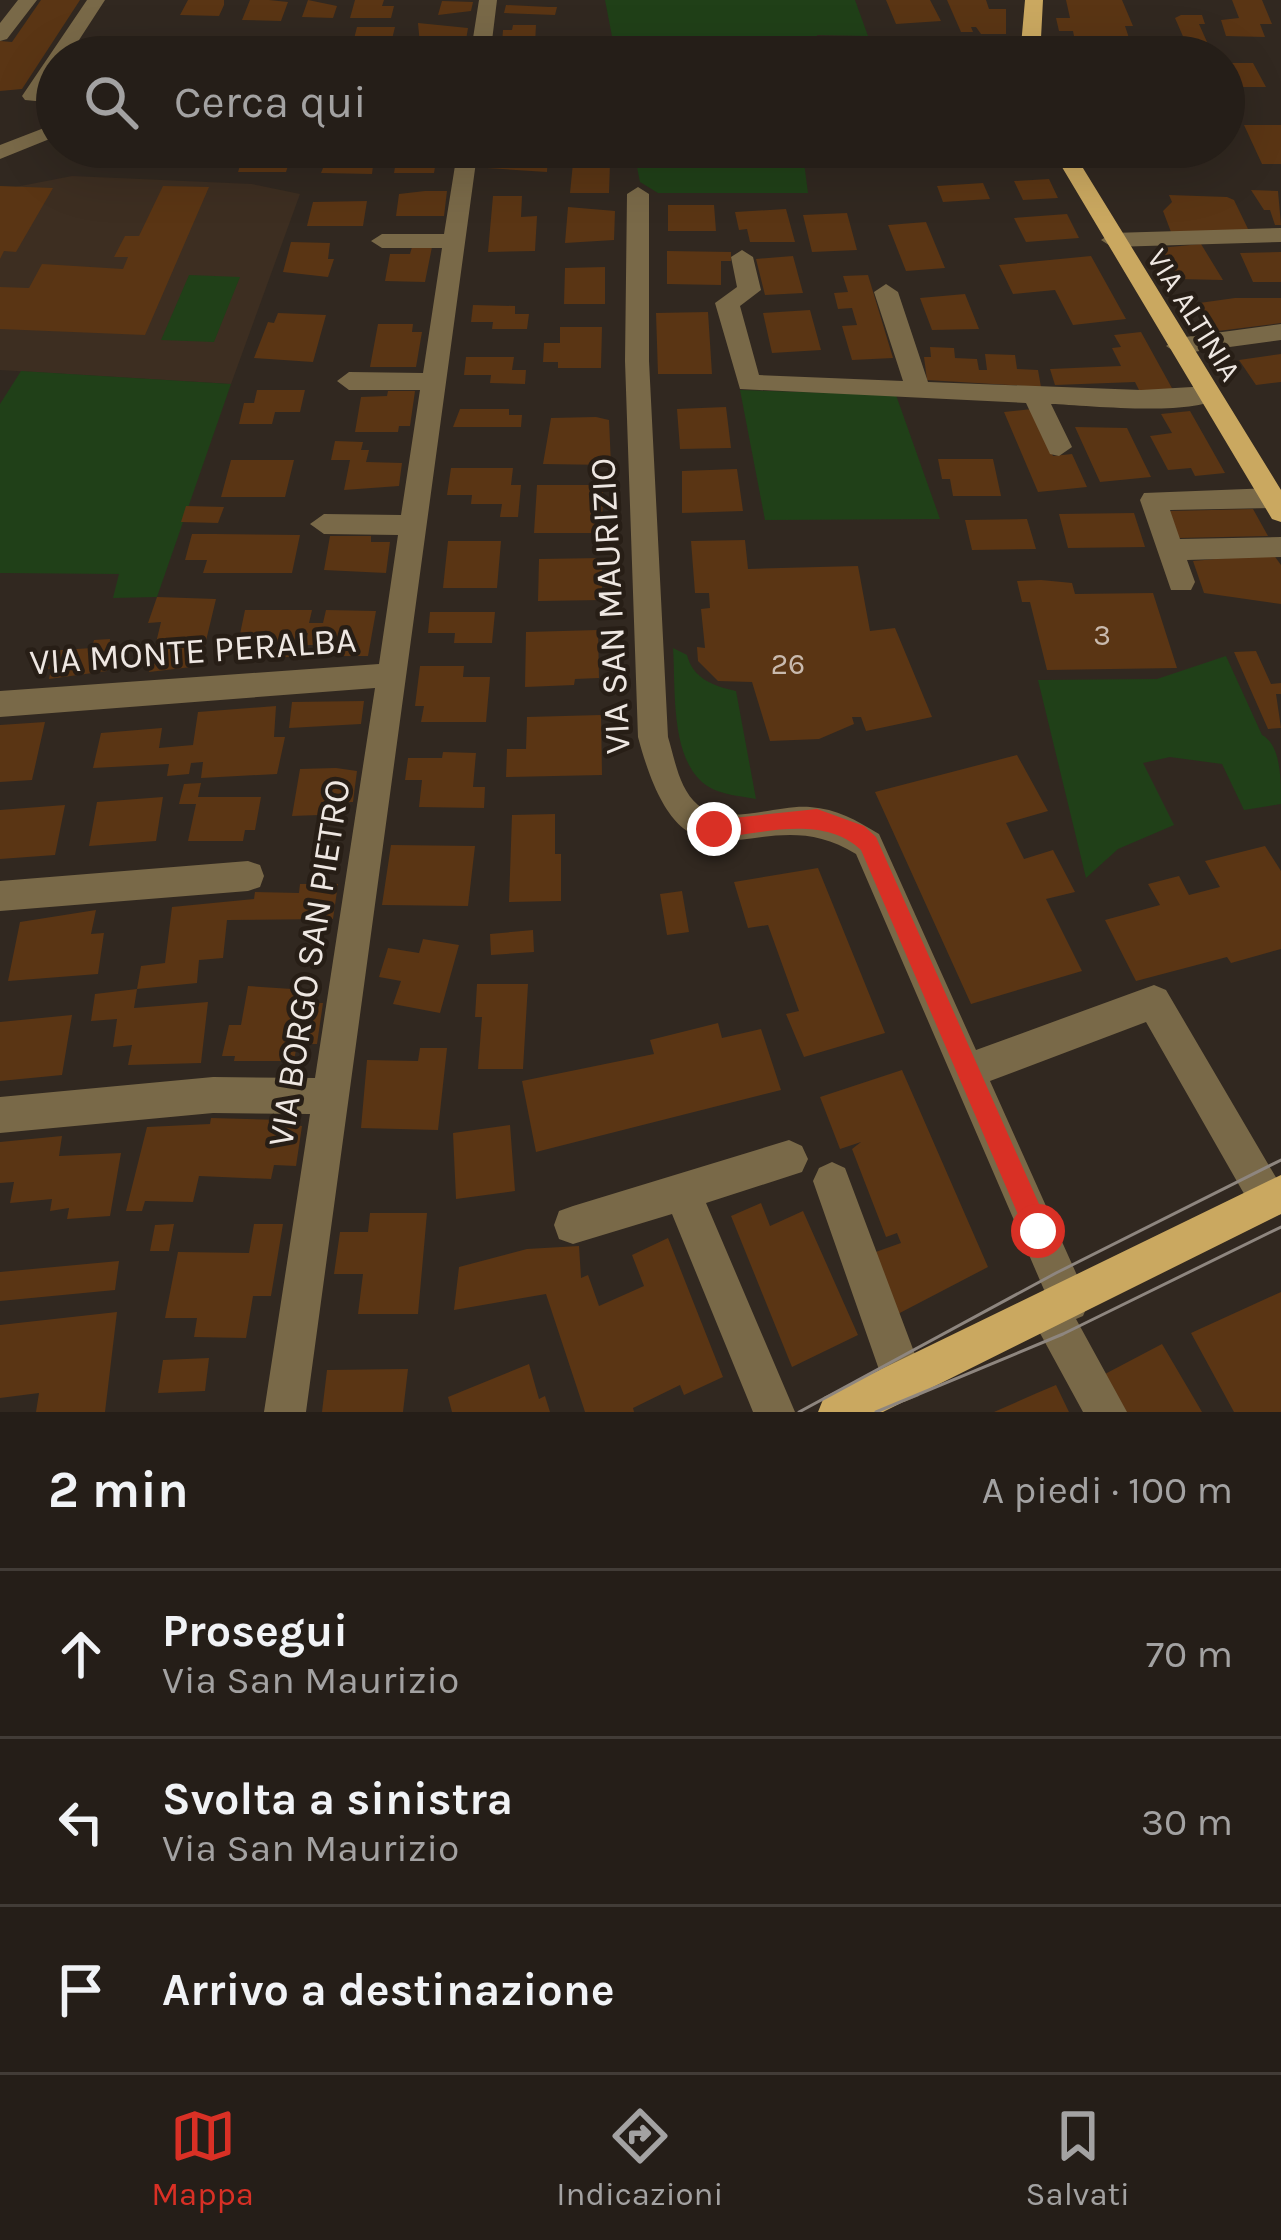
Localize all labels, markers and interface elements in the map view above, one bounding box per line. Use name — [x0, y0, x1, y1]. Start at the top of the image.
search box — [36, 36, 1245, 168]
icon: search — [78, 69, 144, 135]
text: Cerca qui — [174, 76, 367, 128]
street label: VIA ALTINIA — [1139, 242, 1249, 388]
street label: VIA SAN MAURIZIO — [581, 457, 639, 755]
house number: 3 — [1093, 617, 1111, 653]
street label: VIA MONTE PERALBA — [28, 619, 358, 683]
house number: 26 — [771, 646, 805, 682]
street label: VIA BORGO SAN PIETRO — [259, 776, 359, 1150]
route end — [687, 802, 741, 856]
route start — [1011, 1204, 1065, 1258]
text: 2 min — [48, 1460, 189, 1520]
text: A piedi · 100 m — [982, 1467, 1233, 1513]
text: Prosegui — [162, 1605, 348, 1657]
icon: ahead — [48, 1621, 114, 1687]
text: 70 m — [1146, 1631, 1233, 1677]
text: Via San Maurizio — [162, 1657, 459, 1703]
text: Svolta a sinistra — [162, 1773, 513, 1825]
icon: left — [48, 1789, 114, 1855]
text: 30 m — [1141, 1799, 1233, 1845]
text: Via San Maurizio — [162, 1825, 459, 1871]
icon: arrive — [48, 1957, 114, 2023]
text: Arrivo a destinazione — [162, 1964, 615, 2016]
tab: Mappa — [151, 2103, 254, 2213]
tab: Indicazioni — [556, 2103, 723, 2213]
tab: Salvati — [1026, 2103, 1130, 2213]

